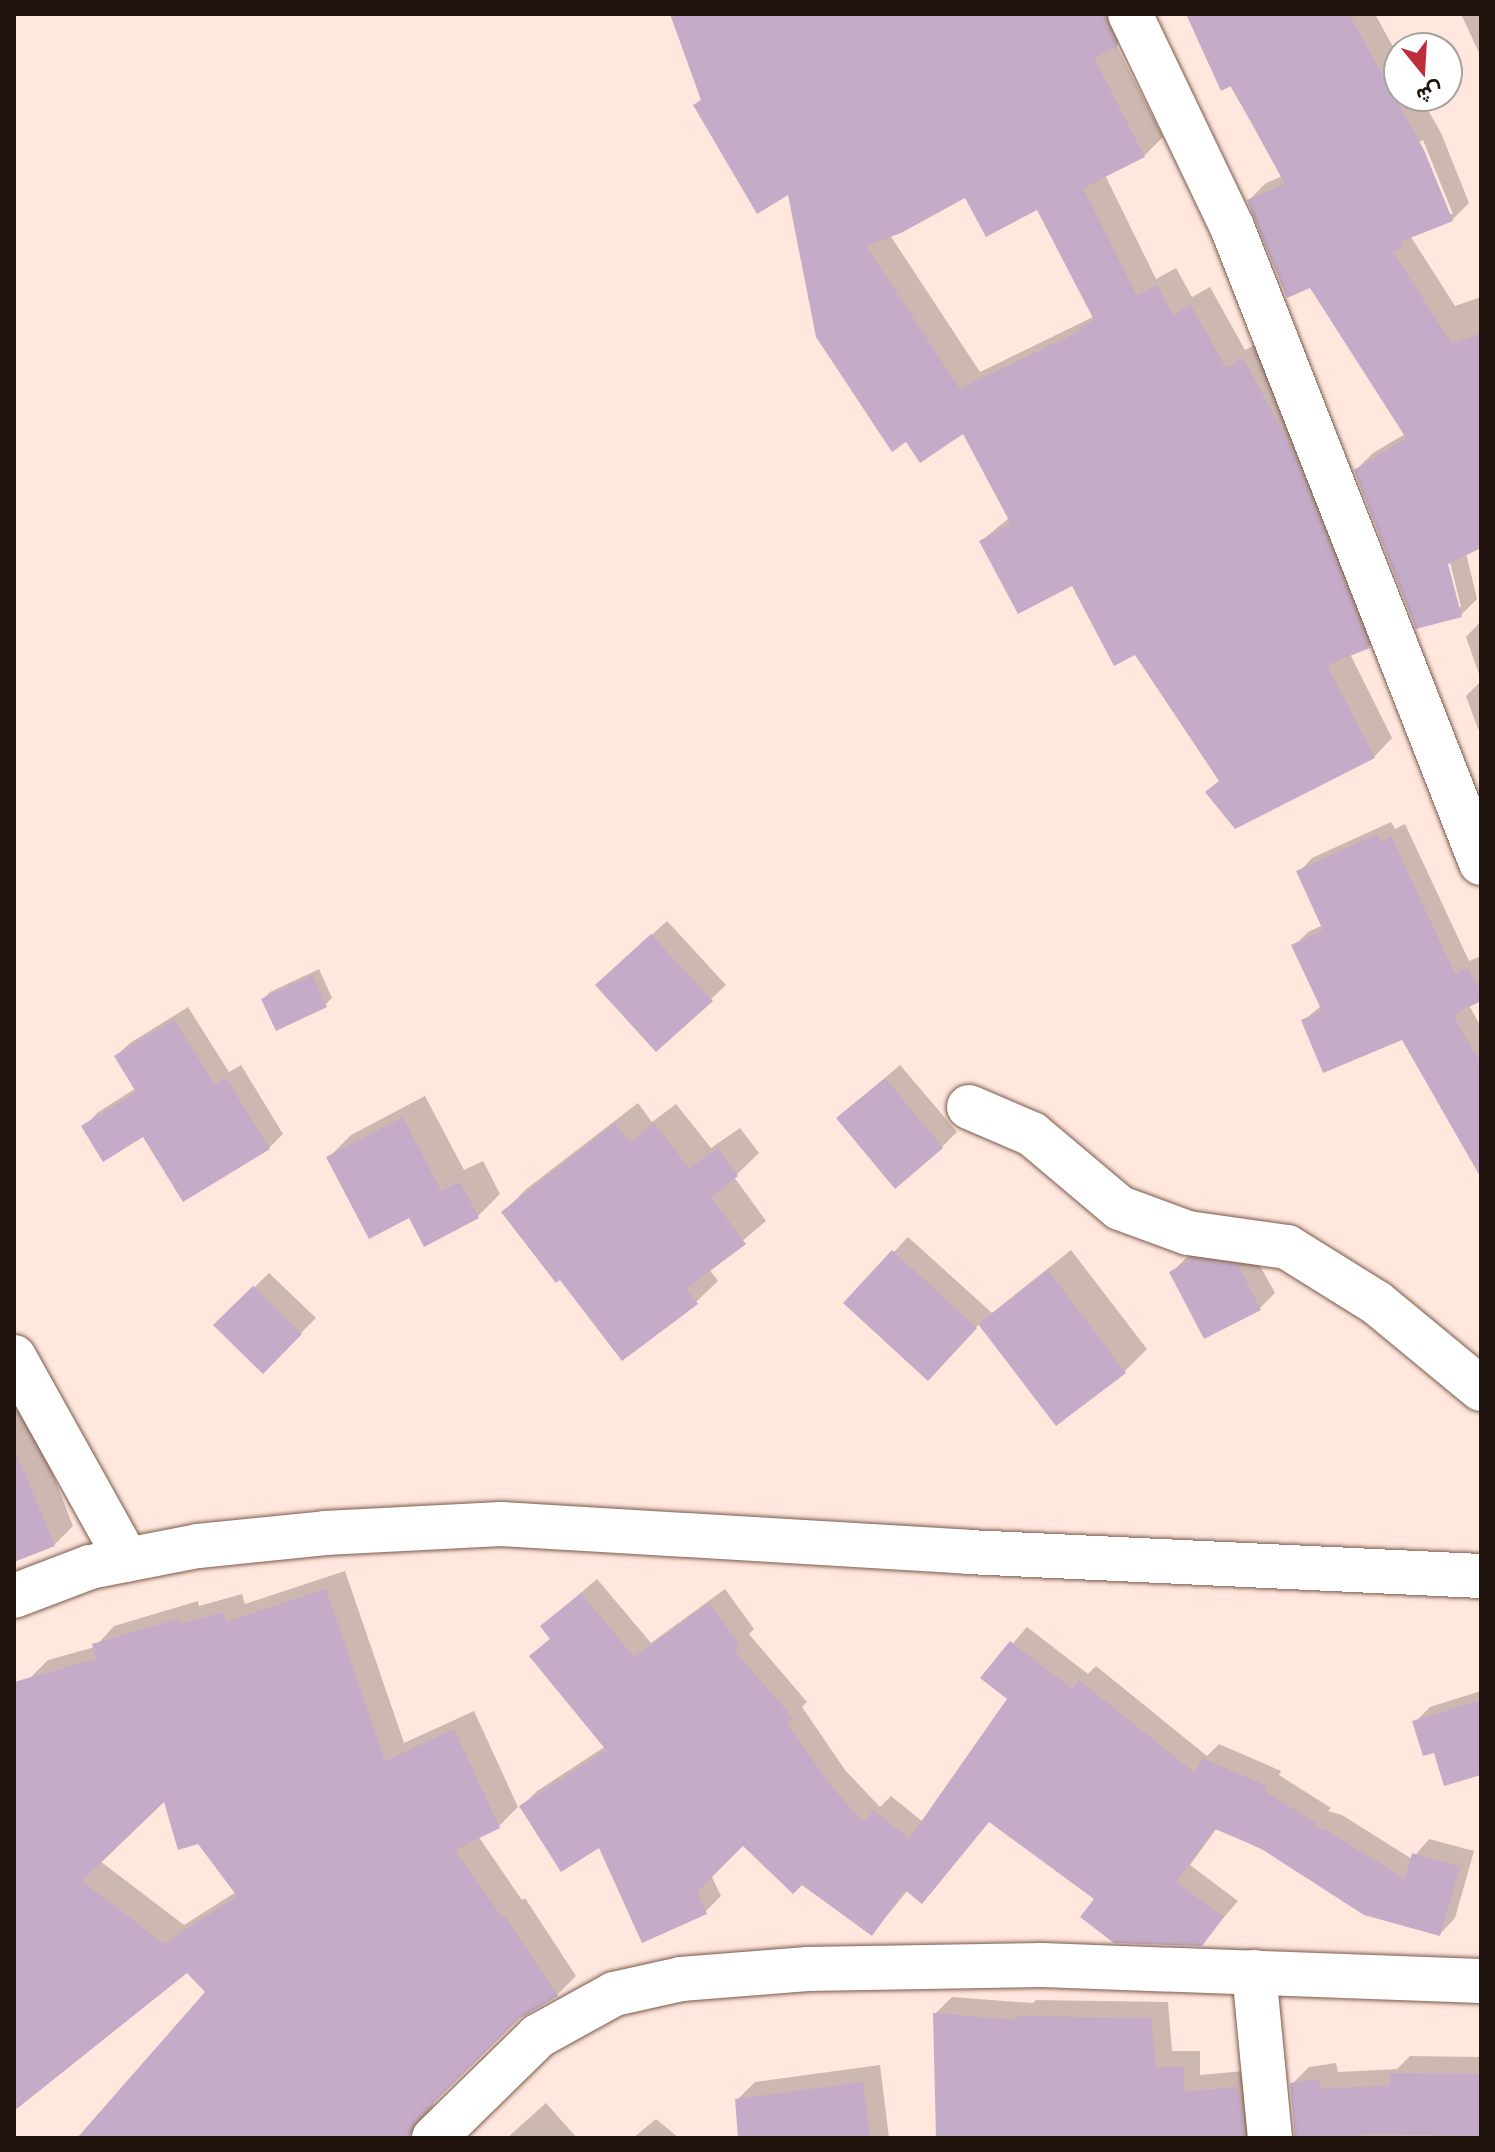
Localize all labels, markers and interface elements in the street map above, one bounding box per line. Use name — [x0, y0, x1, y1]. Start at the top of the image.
north arrow — [1383, 32, 1463, 112]
text: ش — [1413, 76, 1447, 110]

